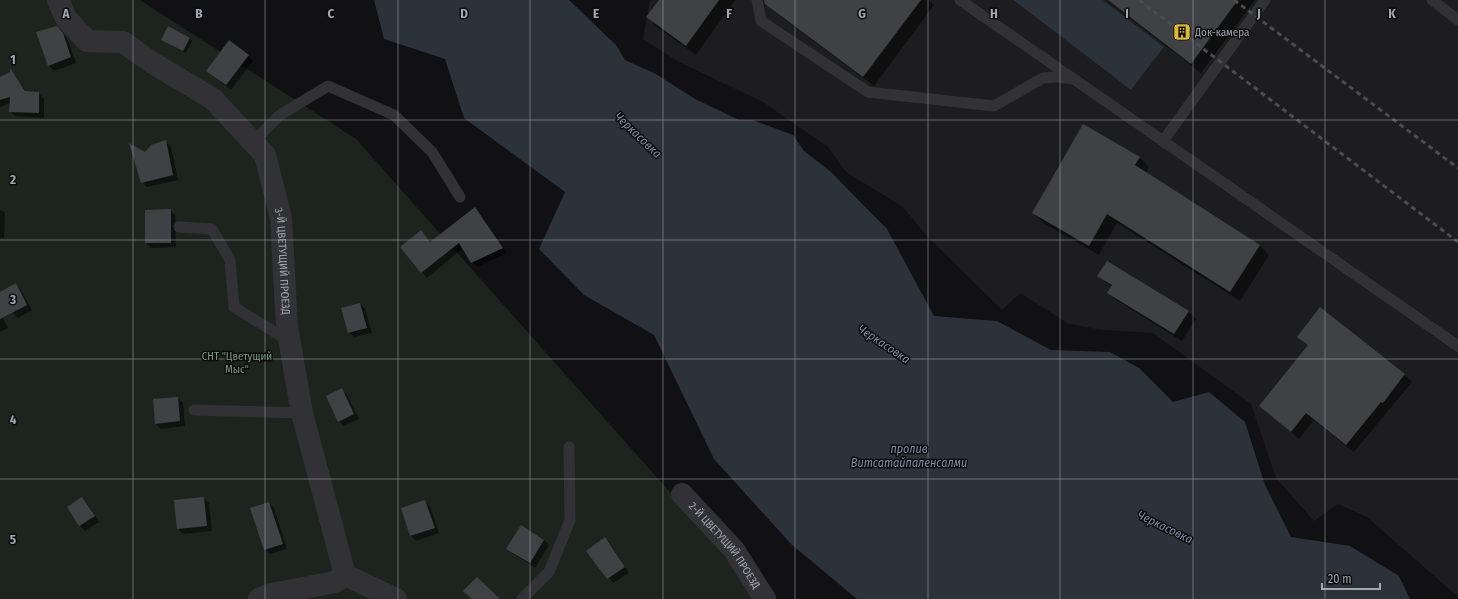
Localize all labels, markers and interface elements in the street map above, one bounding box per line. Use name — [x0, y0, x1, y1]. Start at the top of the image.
text: A — [61, 6, 70, 21]
text: B — [195, 6, 203, 21]
text: C — [328, 6, 335, 21]
text: D — [460, 6, 468, 21]
text: E — [593, 6, 599, 21]
text: F — [726, 6, 732, 21]
text: G — [858, 6, 866, 21]
text: H — [990, 6, 998, 21]
text: I — [1125, 6, 1129, 21]
text: J — [1256, 6, 1261, 21]
text: K — [1388, 6, 1396, 21]
building icon: Док-камера — [1172, 22, 1192, 42]
place label: Док-камера — [1194, 26, 1249, 39]
text: 1 — [10, 52, 16, 67]
water label: Черкасовка — [612, 109, 664, 161]
text: 2 — [9, 172, 16, 187]
street label: 3-Й ЦВЕТУЩИЙ ПРОЕЗД — [272, 206, 292, 315]
text: 3 — [9, 292, 16, 307]
water label: Черкасовка — [855, 322, 913, 366]
park label: СНТ "Цветущий Мыс" — [202, 350, 272, 376]
text: 4 — [10, 412, 17, 427]
water label: пролив Витсатайпаленсалми — [851, 442, 967, 470]
street label: 2-Й ЦВЕТУЩИЙ ПРОЕЗД — [686, 500, 763, 591]
water label: Черкасовка — [1135, 508, 1195, 546]
text: 5 — [10, 532, 16, 547]
scale bar — [1322, 565, 1380, 591]
text: 20 m — [1328, 572, 1352, 586]

